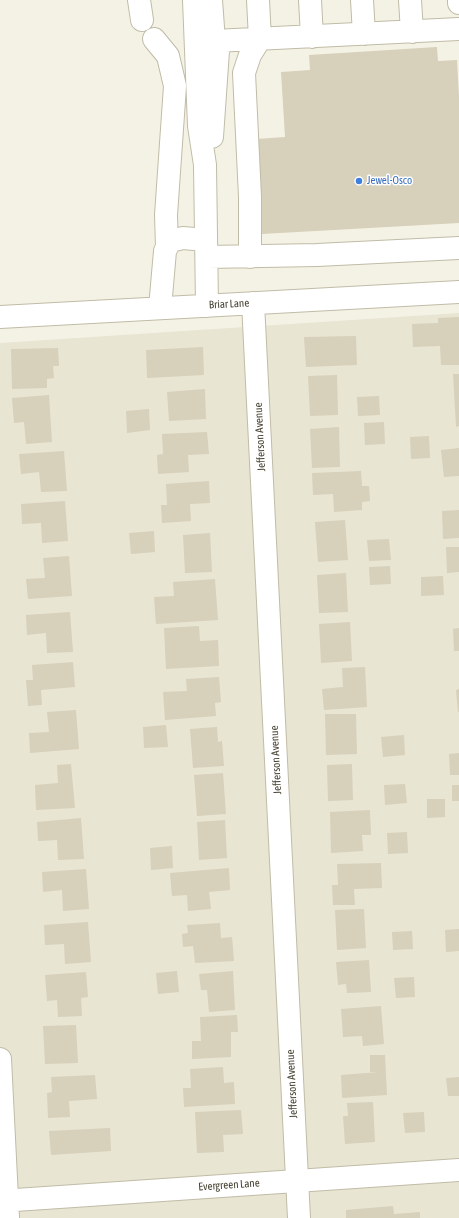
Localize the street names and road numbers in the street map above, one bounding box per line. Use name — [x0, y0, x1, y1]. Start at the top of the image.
street label: Briar Lane — [208, 296, 250, 312]
street label: Jefferson Avenue — [252, 402, 268, 472]
street label: Jefferson Avenue — [268, 725, 284, 795]
street label: Jefferson Avenue — [284, 1049, 300, 1119]
street label: Evergreen Lane — [198, 1176, 260, 1194]

